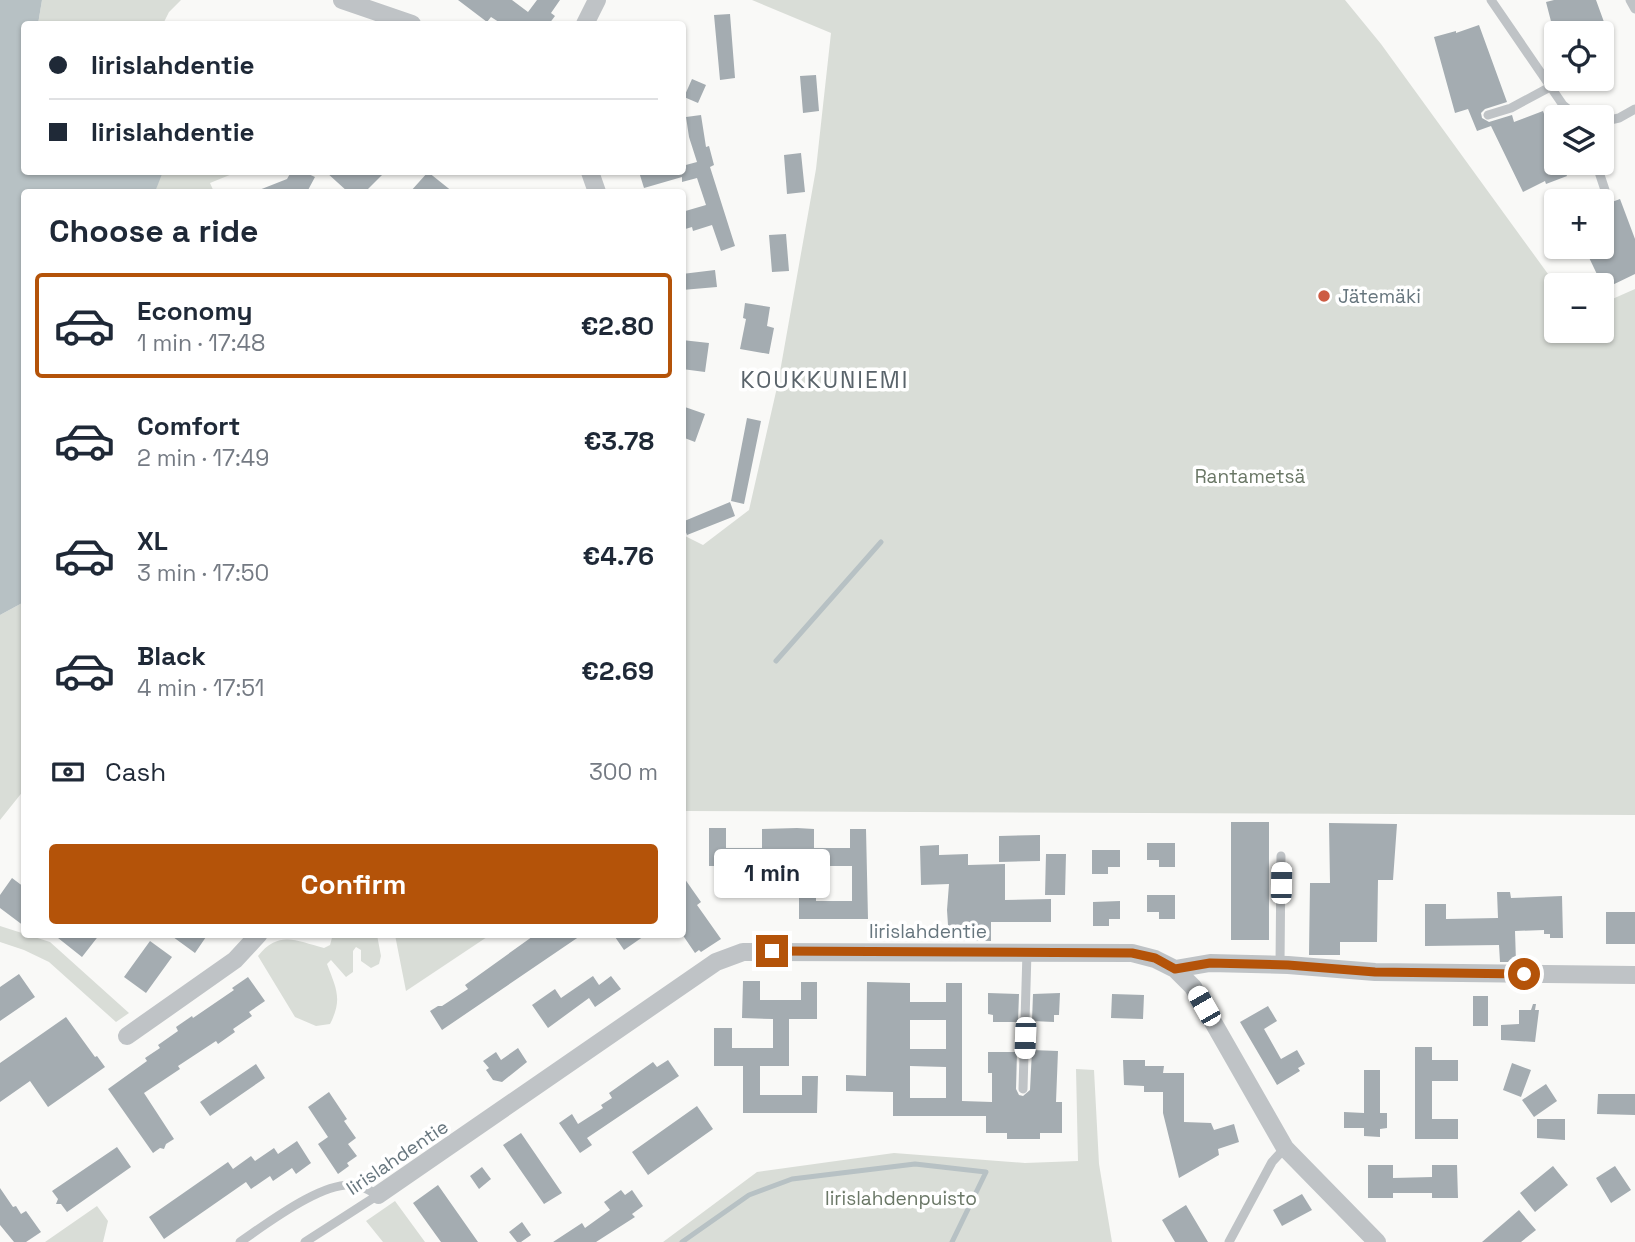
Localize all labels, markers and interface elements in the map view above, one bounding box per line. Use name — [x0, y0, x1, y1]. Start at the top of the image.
map controls — [1544, 21, 1614, 343]
button: locate — [1544, 21, 1614, 91]
text: Iirislahdentie — [91, 48, 255, 82]
button: layers — [1544, 105, 1614, 175]
text: Iirislahdentie — [91, 115, 255, 149]
button: + — [1544, 189, 1614, 259]
text: Choose a ride — [49, 211, 259, 251]
button: − — [1544, 273, 1614, 343]
place label: Jätemäki — [1338, 284, 1421, 309]
marker: Jätemäki — [1316, 288, 1332, 304]
icon: car — [53, 294, 116, 357]
text: Economy — [137, 294, 253, 328]
text: €2.80 — [581, 309, 654, 343]
text: 1 min · 17:48 — [137, 328, 265, 358]
district label: KOUKKUNIEMI — [741, 365, 909, 395]
icon: car — [53, 409, 116, 472]
text: Comfort — [137, 409, 240, 443]
text: €3.78 — [584, 424, 654, 458]
text: 2 min · 17:49 — [137, 443, 269, 473]
park label: Rantametsä — [1195, 464, 1305, 489]
icon: car — [53, 524, 116, 587]
text: XL — [137, 524, 168, 558]
text: €4.76 — [583, 539, 654, 573]
text: 3 min · 17:50 — [137, 558, 269, 588]
icon: car — [53, 639, 116, 702]
text: Black — [137, 639, 206, 673]
text: €2.69 — [581, 654, 654, 688]
text: 4 min · 17:51 — [137, 673, 264, 703]
icon: cash — [49, 753, 87, 791]
text: Cash — [105, 755, 166, 789]
text: 300 m — [589, 757, 658, 787]
button: Confirm — [49, 844, 658, 924]
callout: 1 min — [714, 850, 830, 898]
text: 1 min — [744, 858, 800, 888]
car — [1271, 862, 1292, 904]
street label: Iirislahdentie — [869, 919, 987, 944]
route end — [756, 935, 788, 967]
route start — [1508, 958, 1540, 990]
car — [1185, 983, 1224, 1029]
car — [1014, 1017, 1037, 1059]
street label: Iirislahdentie — [341, 1114, 453, 1201]
park label: Iirislahdenpuisto — [825, 1186, 977, 1211]

